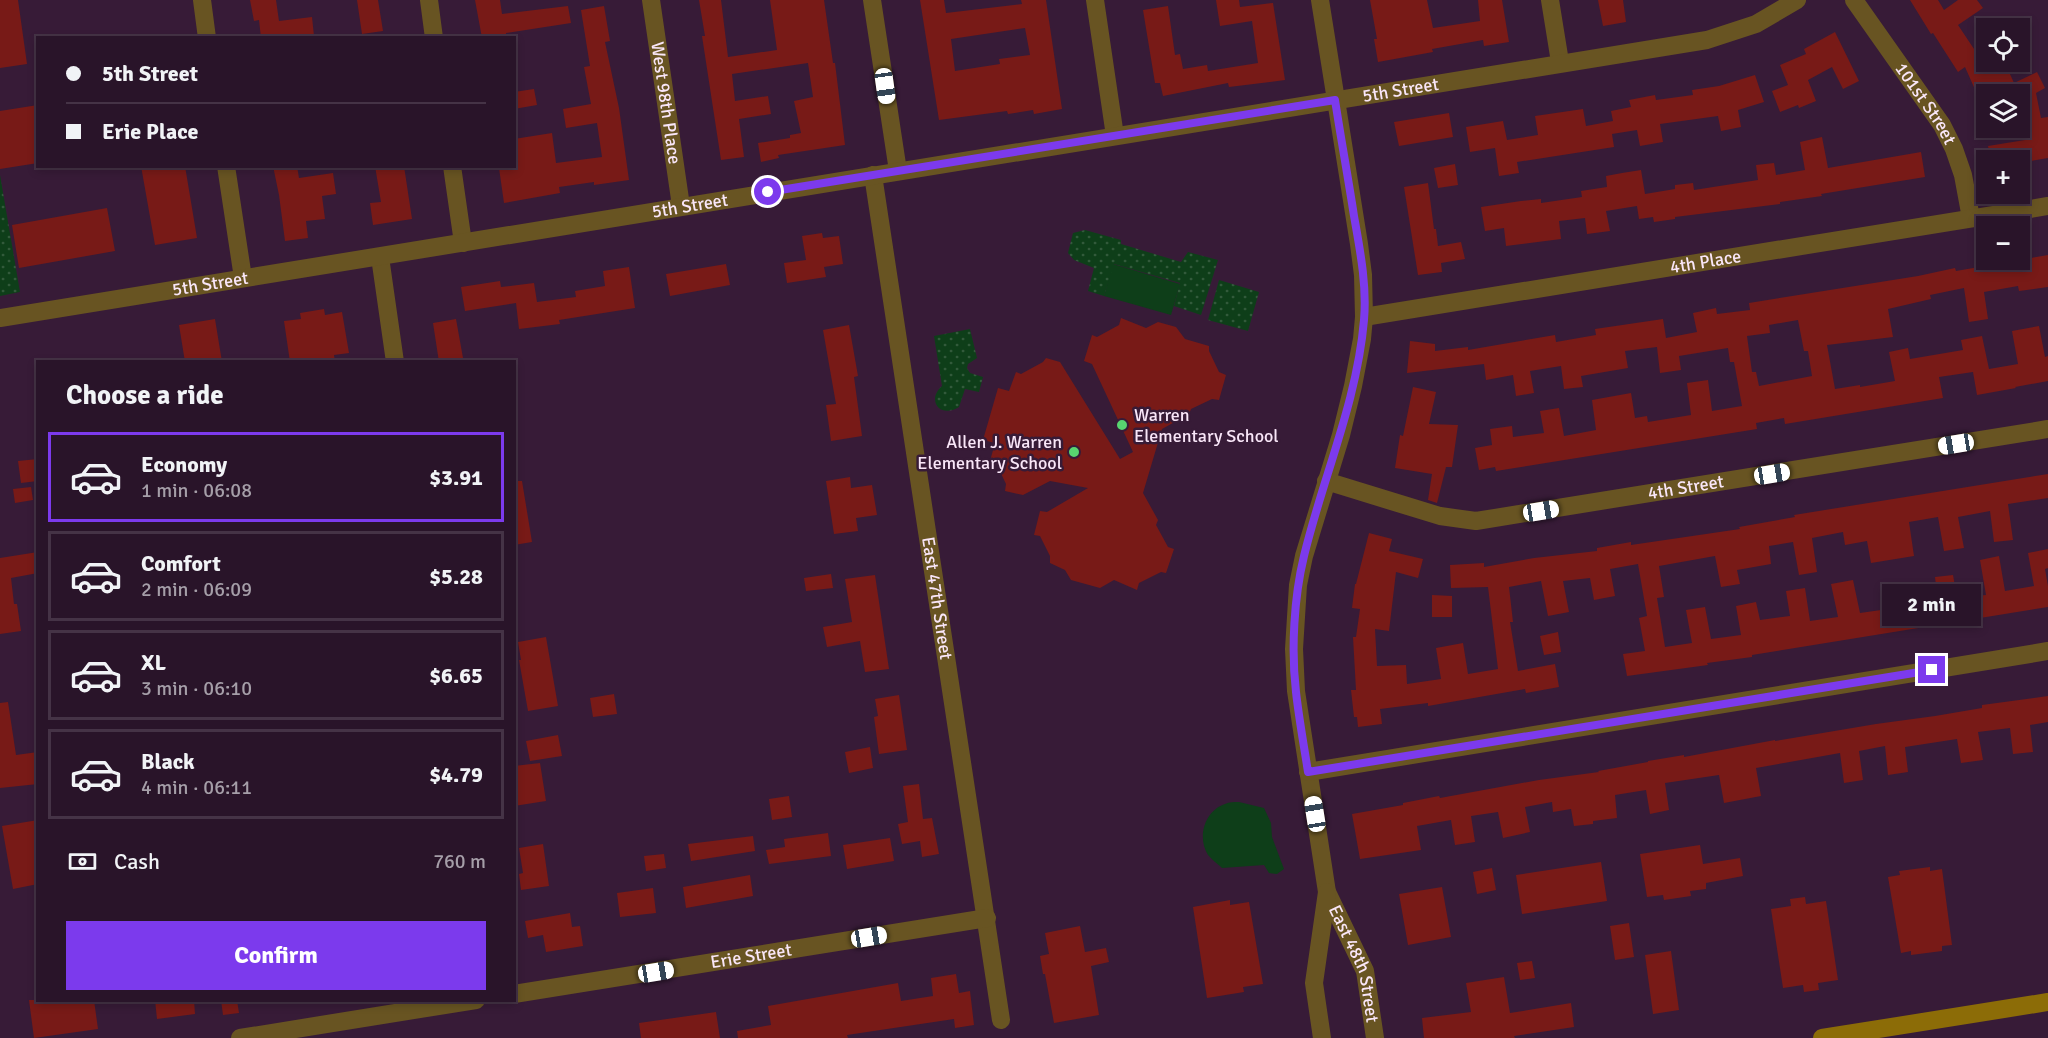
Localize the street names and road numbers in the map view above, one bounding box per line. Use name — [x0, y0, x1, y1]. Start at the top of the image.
street label: West 98th Place — [646, 40, 686, 166]
street label: 101st Street — [1890, 58, 1961, 148]
street label: 5th Street — [1361, 73, 1440, 107]
street label: 5th Street — [650, 189, 730, 223]
street label: 4th Place — [1668, 245, 1743, 278]
street label: 5th Street — [171, 267, 250, 301]
street label: 4th Street — [1646, 470, 1725, 504]
street label: East 47th Street — [917, 535, 957, 661]
street label: East 48th Street — [1324, 901, 1384, 1024]
street label: Erie Street — [709, 939, 793, 973]

